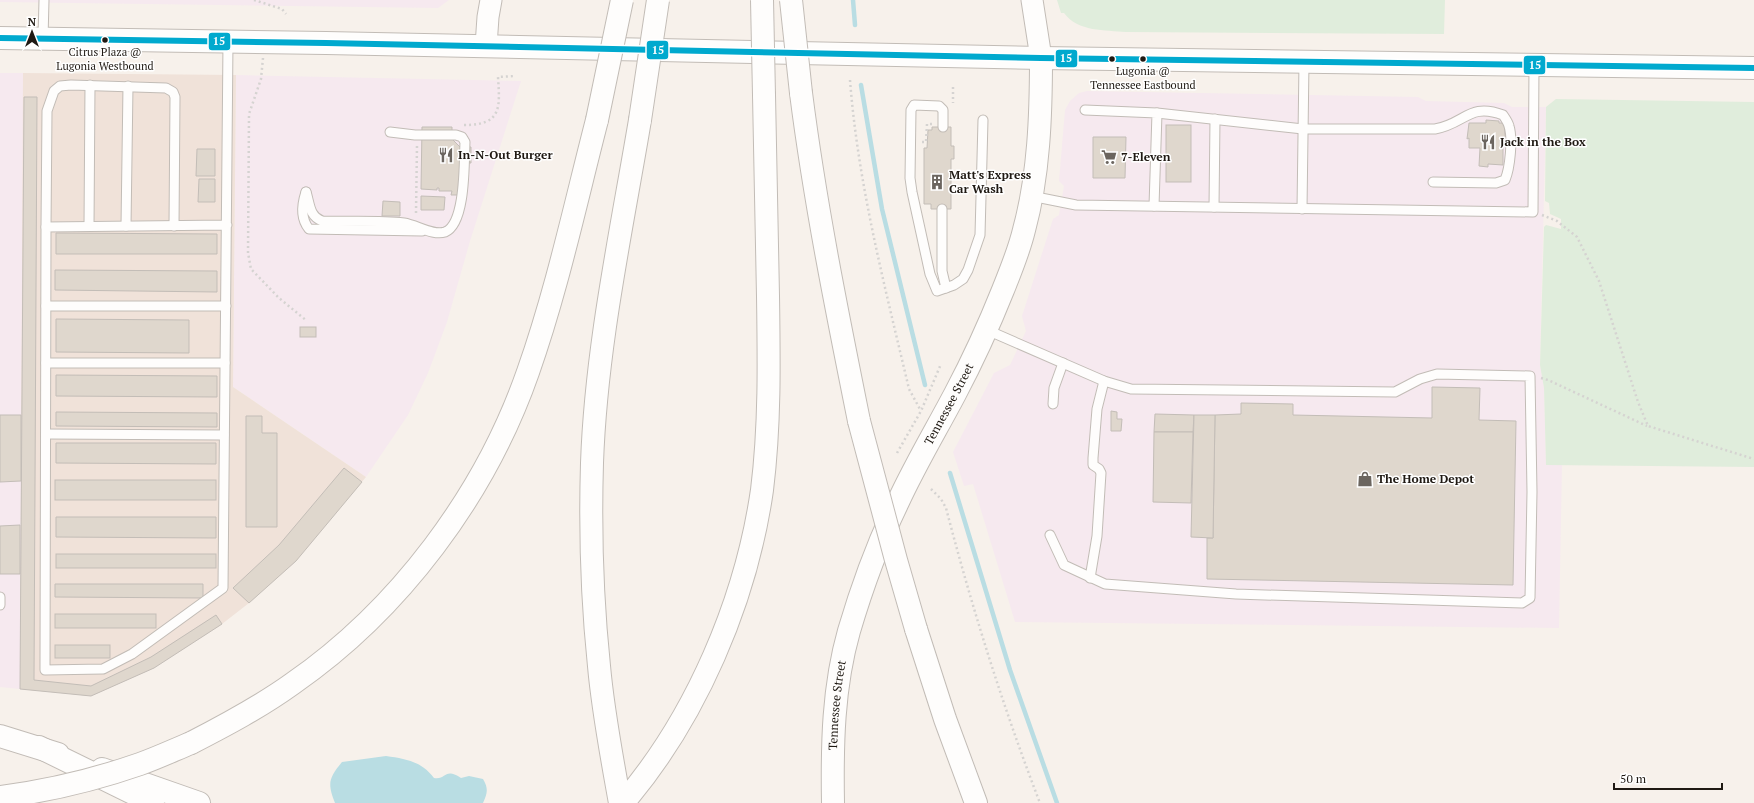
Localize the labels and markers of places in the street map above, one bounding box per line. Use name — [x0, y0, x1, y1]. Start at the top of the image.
marker: Citrus Plaza @ Lugonia Westbound — [100, 35, 110, 45]
place label: Citrus Plaza @ Lugonia Westbound — [56, 45, 154, 73]
unlabelled marker — [1107, 54, 1117, 64]
marker: Lugonia @ Tennessee Eastbound — [1138, 54, 1148, 64]
place label: Lugonia @ Tennessee Eastbound — [1090, 64, 1196, 92]
restaurant icon: Jack in the Box — [1479, 133, 1497, 151]
place label: Jack in the Box — [1500, 134, 1586, 149]
restaurant icon: In-N-Out Burger — [437, 146, 455, 164]
place label: In-N-Out Burger — [458, 147, 553, 162]
supermarket icon: 7-Eleven — [1100, 148, 1118, 166]
place label: 7-Eleven — [1121, 149, 1171, 164]
place label: Matt's Express Car Wash — [949, 167, 1032, 196]
building icon: Matt's Express Car Wash — [928, 173, 946, 191]
shop icon: The Home Depot — [1356, 470, 1374, 488]
place label: The Home Depot — [1377, 471, 1474, 486]

